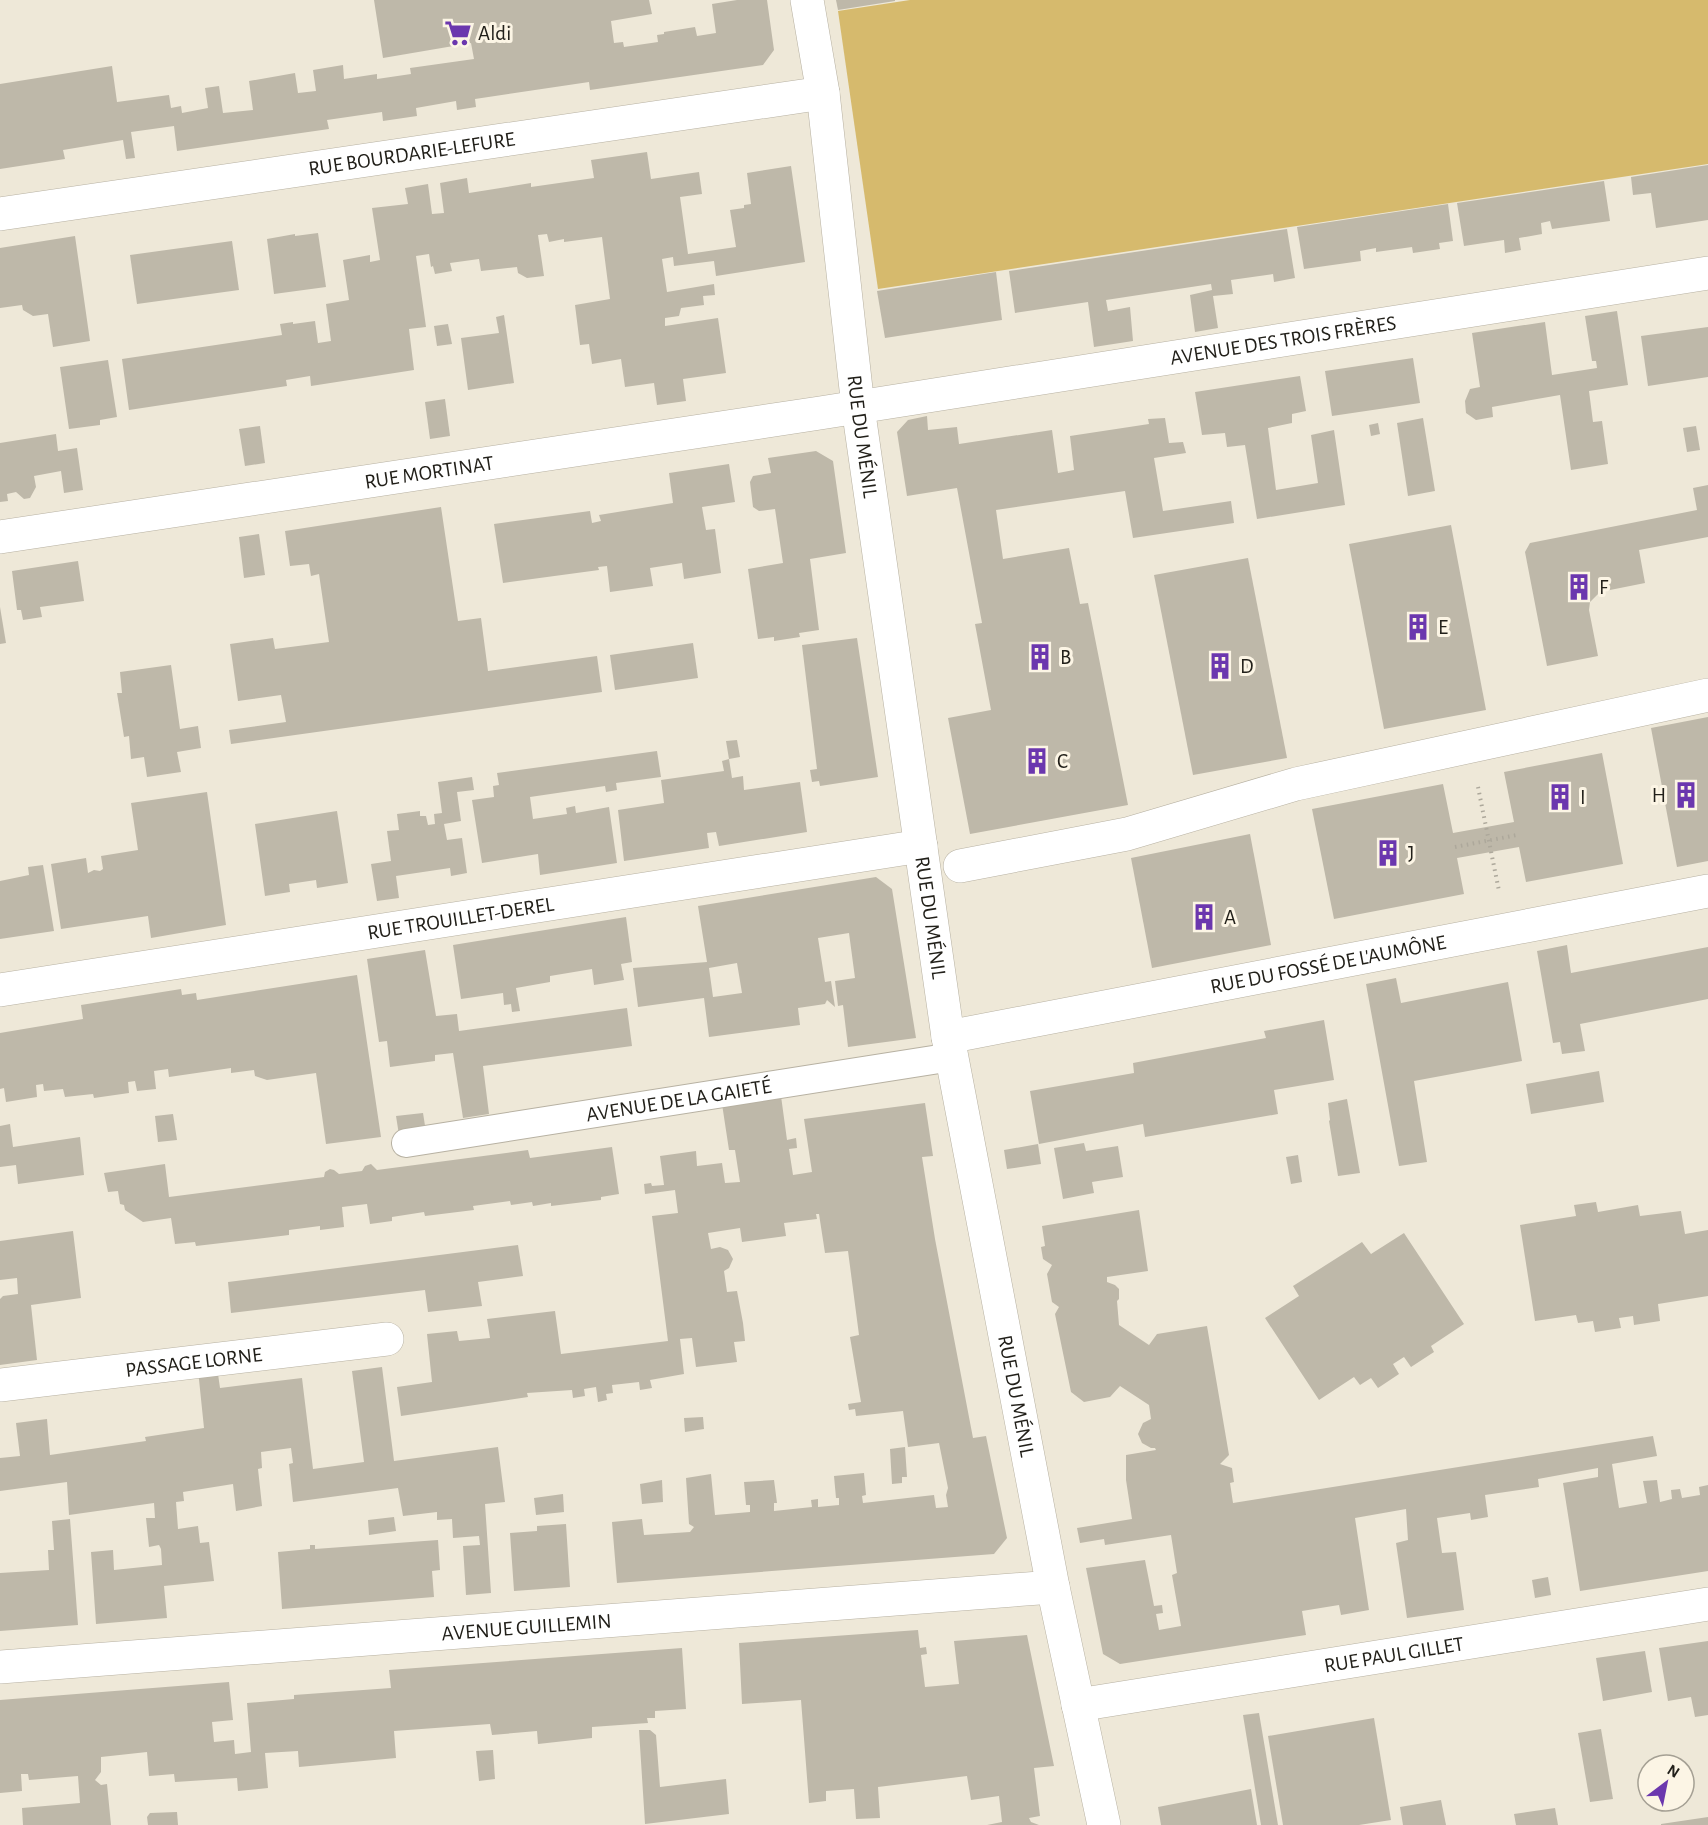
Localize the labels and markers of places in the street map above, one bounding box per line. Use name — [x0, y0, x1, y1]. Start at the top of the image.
supermarket icon: Aldi — [443, 18, 473, 48]
place label: Aldi — [478, 23, 511, 44]
building icon: F — [1564, 572, 1594, 602]
place label: F — [1599, 577, 1609, 598]
building icon: E — [1403, 612, 1433, 642]
place label: E — [1438, 617, 1448, 638]
building icon: B — [1025, 642, 1055, 672]
place label: B — [1060, 647, 1071, 668]
building icon: D — [1205, 651, 1235, 681]
place label: D — [1240, 656, 1254, 677]
building icon: C — [1022, 746, 1052, 776]
place label: C — [1057, 751, 1068, 772]
building icon: H — [1671, 780, 1701, 810]
building icon: I — [1545, 782, 1575, 812]
place label: H — [1652, 785, 1666, 806]
place label: I — [1580, 787, 1586, 808]
building icon: J — [1373, 838, 1403, 868]
place label: J — [1408, 843, 1415, 864]
building icon: A — [1189, 902, 1219, 932]
place label: A — [1224, 907, 1236, 928]

